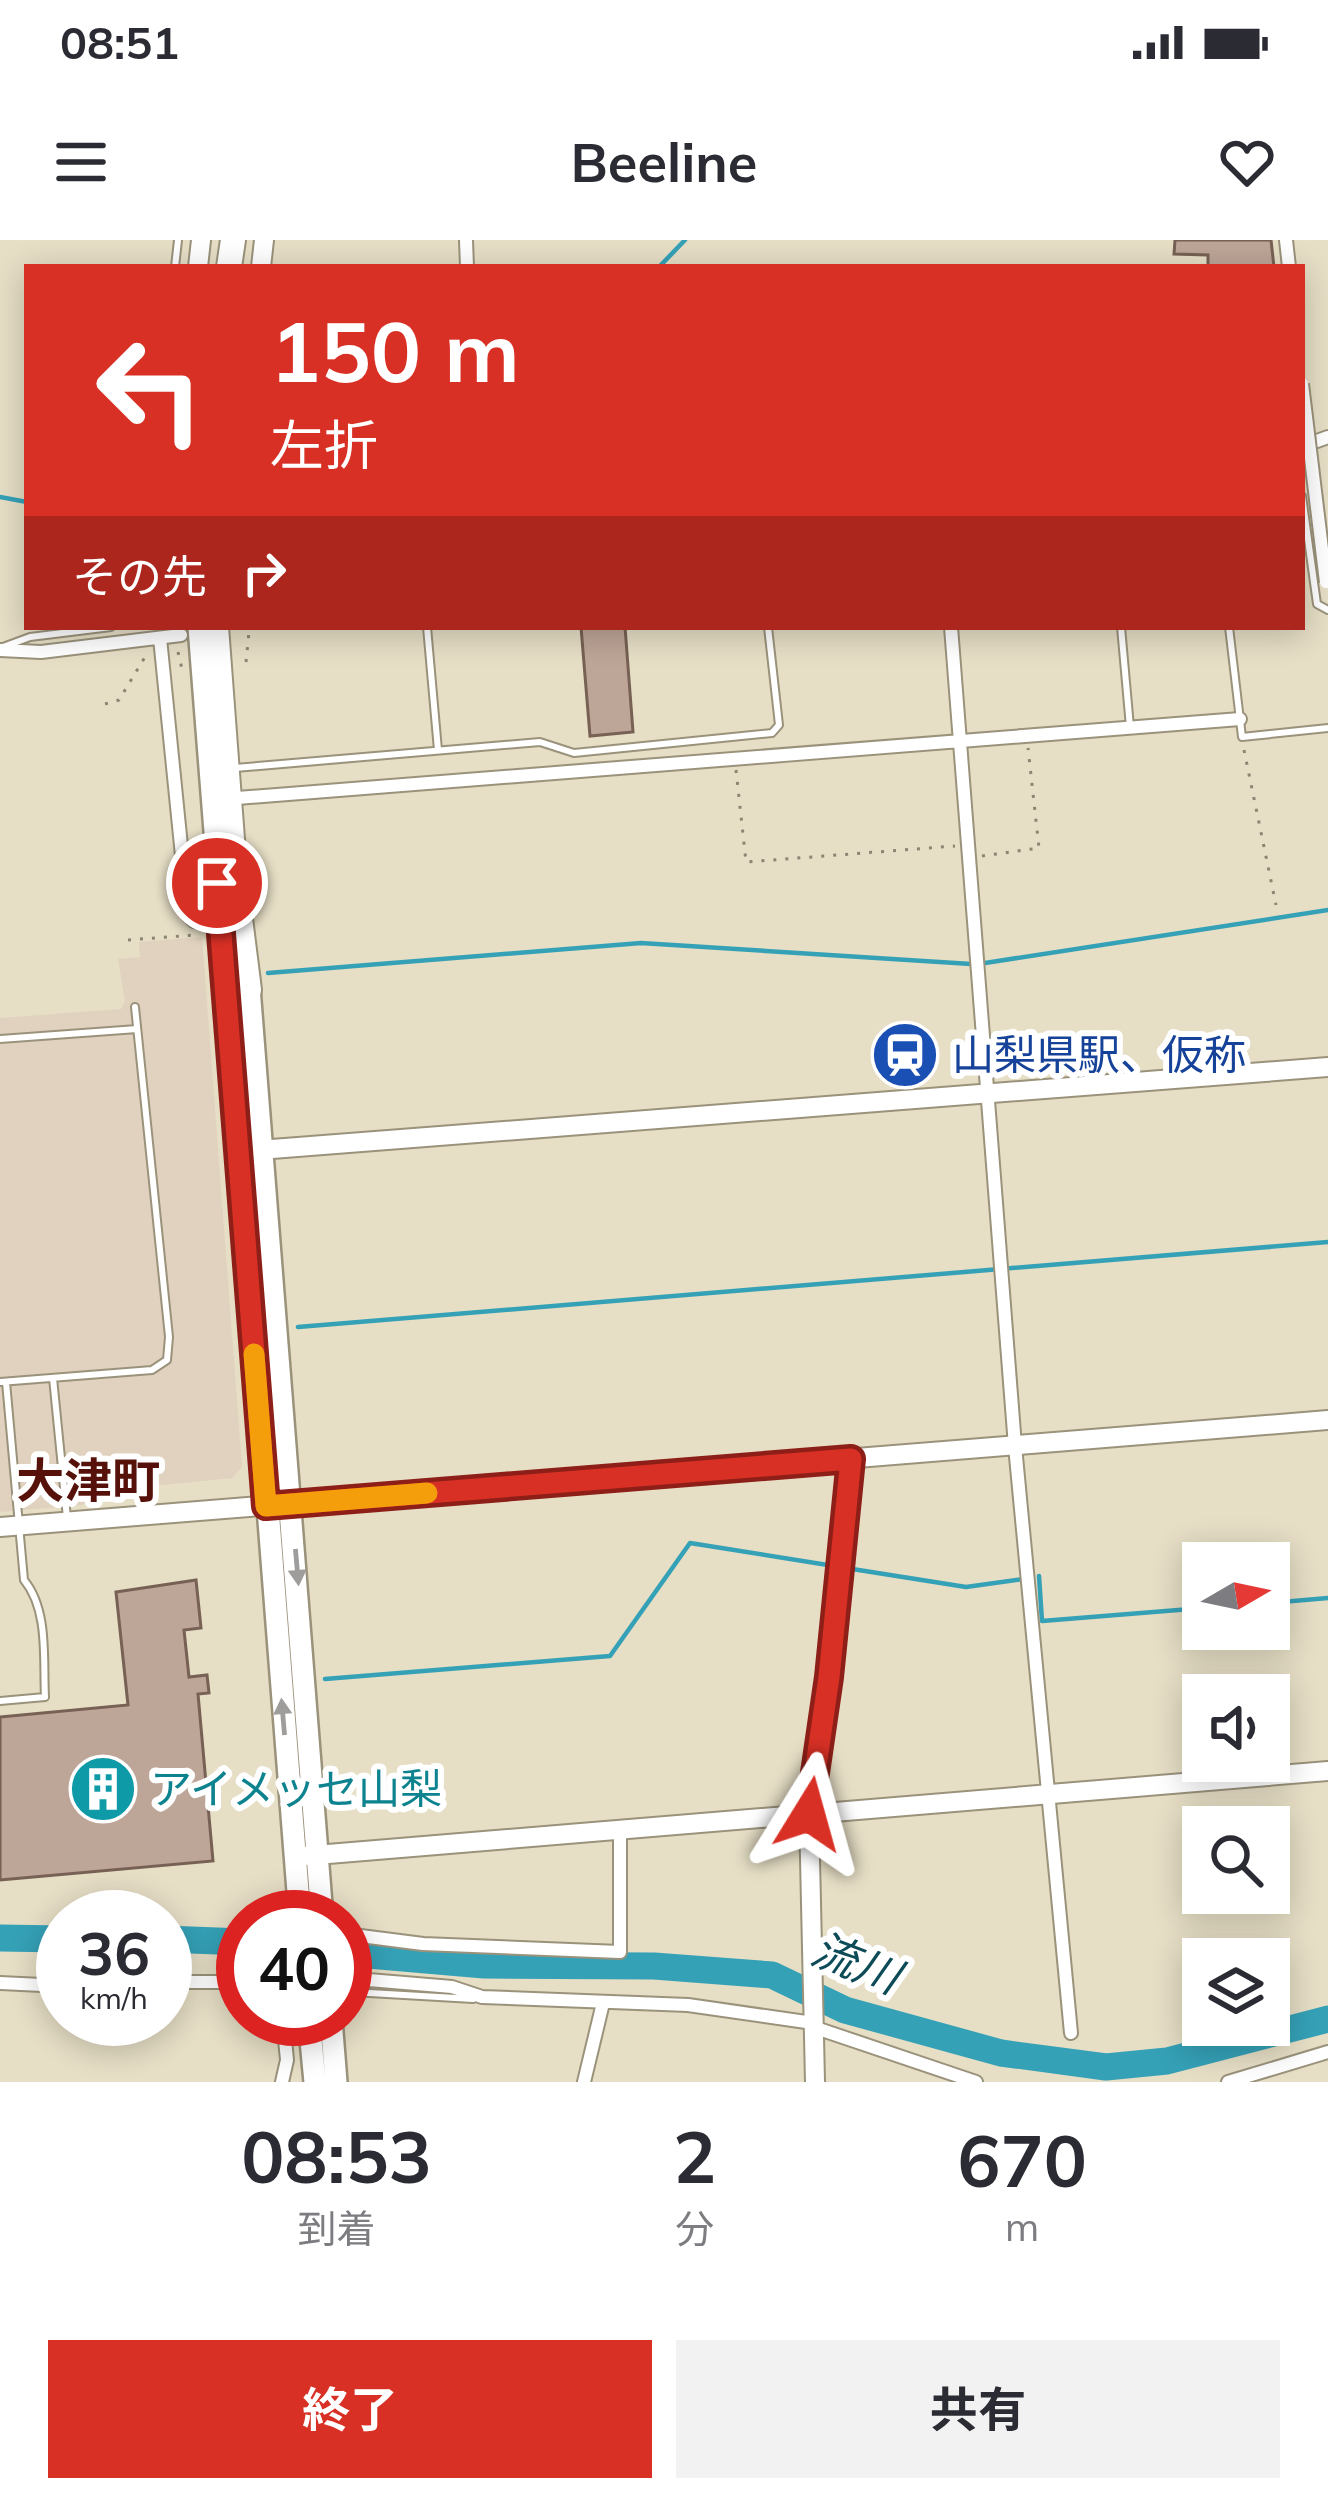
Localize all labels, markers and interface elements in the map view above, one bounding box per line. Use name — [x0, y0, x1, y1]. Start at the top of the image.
text: 08:51 — [60, 14, 179, 70]
text: Beeline — [571, 128, 757, 196]
icon: menu — [48, 129, 114, 195]
icon: heart — [1214, 129, 1280, 195]
text: 150 m — [270, 298, 520, 403]
icon: left — [72, 312, 228, 468]
text: 左折 — [270, 411, 378, 479]
icon: right — [231, 540, 297, 606]
text: その先 — [72, 548, 207, 604]
pin — [166, 832, 268, 934]
icon: arrive — [184, 850, 250, 916]
station icon: 山梨県駅、仮称 — [870, 1020, 940, 1090]
place label: 山梨県駅、仮称 — [952, 1028, 1246, 1081]
district label: 大津町 — [16, 1450, 160, 1510]
north arrow — [1182, 1542, 1290, 1650]
map controls — [1182, 1542, 1290, 2046]
one-way arrow — [287, 1549, 306, 1587]
button: sound — [1182, 1674, 1290, 1782]
one-way arrow — [273, 1698, 292, 1735]
position arrow — [746, 1751, 872, 1877]
building icon: アイメッセ山梨 — [68, 1754, 138, 1824]
place label: アイメッセ山梨 — [150, 1762, 442, 1815]
button: search — [1182, 1806, 1290, 1914]
speed limit sign: 40 — [216, 1890, 372, 2046]
text: 36 — [78, 1915, 150, 1990]
water label: 流川 — [804, 1920, 912, 2006]
button: layers — [1182, 1938, 1290, 2046]
text: km/h — [80, 1979, 148, 2017]
text: 08:53 — [241, 2111, 432, 2201]
text: 2 — [673, 2111, 716, 2201]
text: 670 — [957, 2115, 1087, 2205]
text: m — [1005, 2202, 1039, 2251]
text: 到着 — [297, 2204, 375, 2253]
text: 分 — [675, 2204, 714, 2253]
button: 終了 — [48, 2340, 652, 2478]
button: 共有 — [676, 2340, 1280, 2478]

